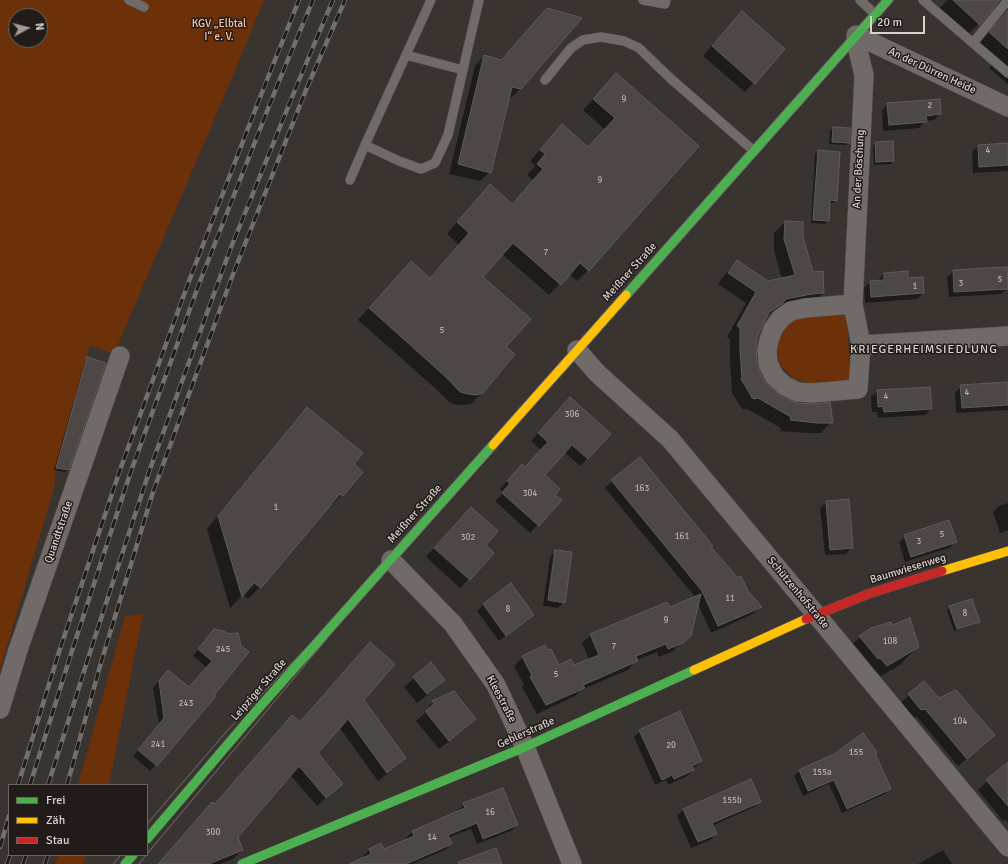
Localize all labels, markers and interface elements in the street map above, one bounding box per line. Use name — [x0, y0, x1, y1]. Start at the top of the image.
north arrow — [8, 8, 48, 48]
scale bar — [872, 8, 927, 34]
text: 20 m — [877, 15, 902, 30]
park label: KGV „Elbtal I“ e. V. — [192, 17, 246, 43]
text: N — [32, 22, 46, 31]
street label: An der Dürren Heide — [886, 45, 978, 97]
house number: 9 — [622, 95, 626, 105]
house number: 2 — [928, 101, 932, 111]
street label: An der Böschung — [850, 129, 868, 209]
house number: 4 — [986, 146, 990, 156]
house number: 9 — [598, 176, 602, 186]
street label: Meißner Straße — [600, 240, 660, 304]
house number: 7 — [544, 248, 548, 258]
house number: 5 — [998, 275, 1002, 285]
house number: 3 — [959, 279, 963, 289]
house number: 1 — [913, 282, 917, 292]
house number: 5 — [440, 326, 444, 336]
district label: KRIEGERHEIMSIEDLUNG — [850, 343, 998, 357]
house number: 4 — [965, 388, 969, 398]
house number: 4 — [884, 392, 888, 402]
house number: 306 — [565, 410, 579, 420]
street label: Meißner Straße — [385, 482, 445, 546]
house number: 163 — [635, 484, 649, 494]
house number: 304 — [523, 489, 537, 499]
street label: Quandtstraße — [42, 499, 76, 565]
house number: 1 — [274, 503, 278, 513]
house number: 5 — [940, 530, 944, 540]
house number: 161 — [675, 532, 689, 542]
house number: 302 — [461, 533, 475, 543]
house number: 3 — [917, 537, 921, 547]
street label: Baumwiesenweg — [868, 551, 948, 587]
street label: Schützenhofstraße — [764, 554, 832, 632]
house number: 11 — [725, 594, 735, 604]
house number: 8 — [506, 605, 510, 615]
house number: 8 — [963, 609, 967, 619]
house number: 9 — [664, 616, 668, 626]
house number: 108 — [883, 637, 897, 647]
house number: 7 — [612, 642, 616, 652]
house number: 245 — [216, 645, 230, 655]
street label: Leipziger Straße — [229, 656, 289, 724]
house number: 5 — [554, 670, 558, 680]
street label: Kleestraße — [483, 673, 519, 725]
house number: 243 — [179, 699, 193, 709]
street label: Geblerstraße — [495, 714, 557, 752]
house number: 104 — [953, 717, 967, 727]
house number: 241 — [151, 740, 165, 750]
house number: 20 — [666, 741, 676, 751]
house number: 155 — [849, 748, 863, 758]
house number: 155a — [812, 768, 832, 778]
legend — [8, 784, 148, 856]
text: Frei — [46, 793, 65, 808]
house number: 155b — [722, 796, 742, 806]
house number: 16 — [485, 808, 495, 818]
text: Zäh — [46, 813, 65, 828]
house number: 300 — [206, 828, 220, 838]
text: Stau — [46, 833, 70, 848]
house number: 14 — [427, 833, 437, 843]

